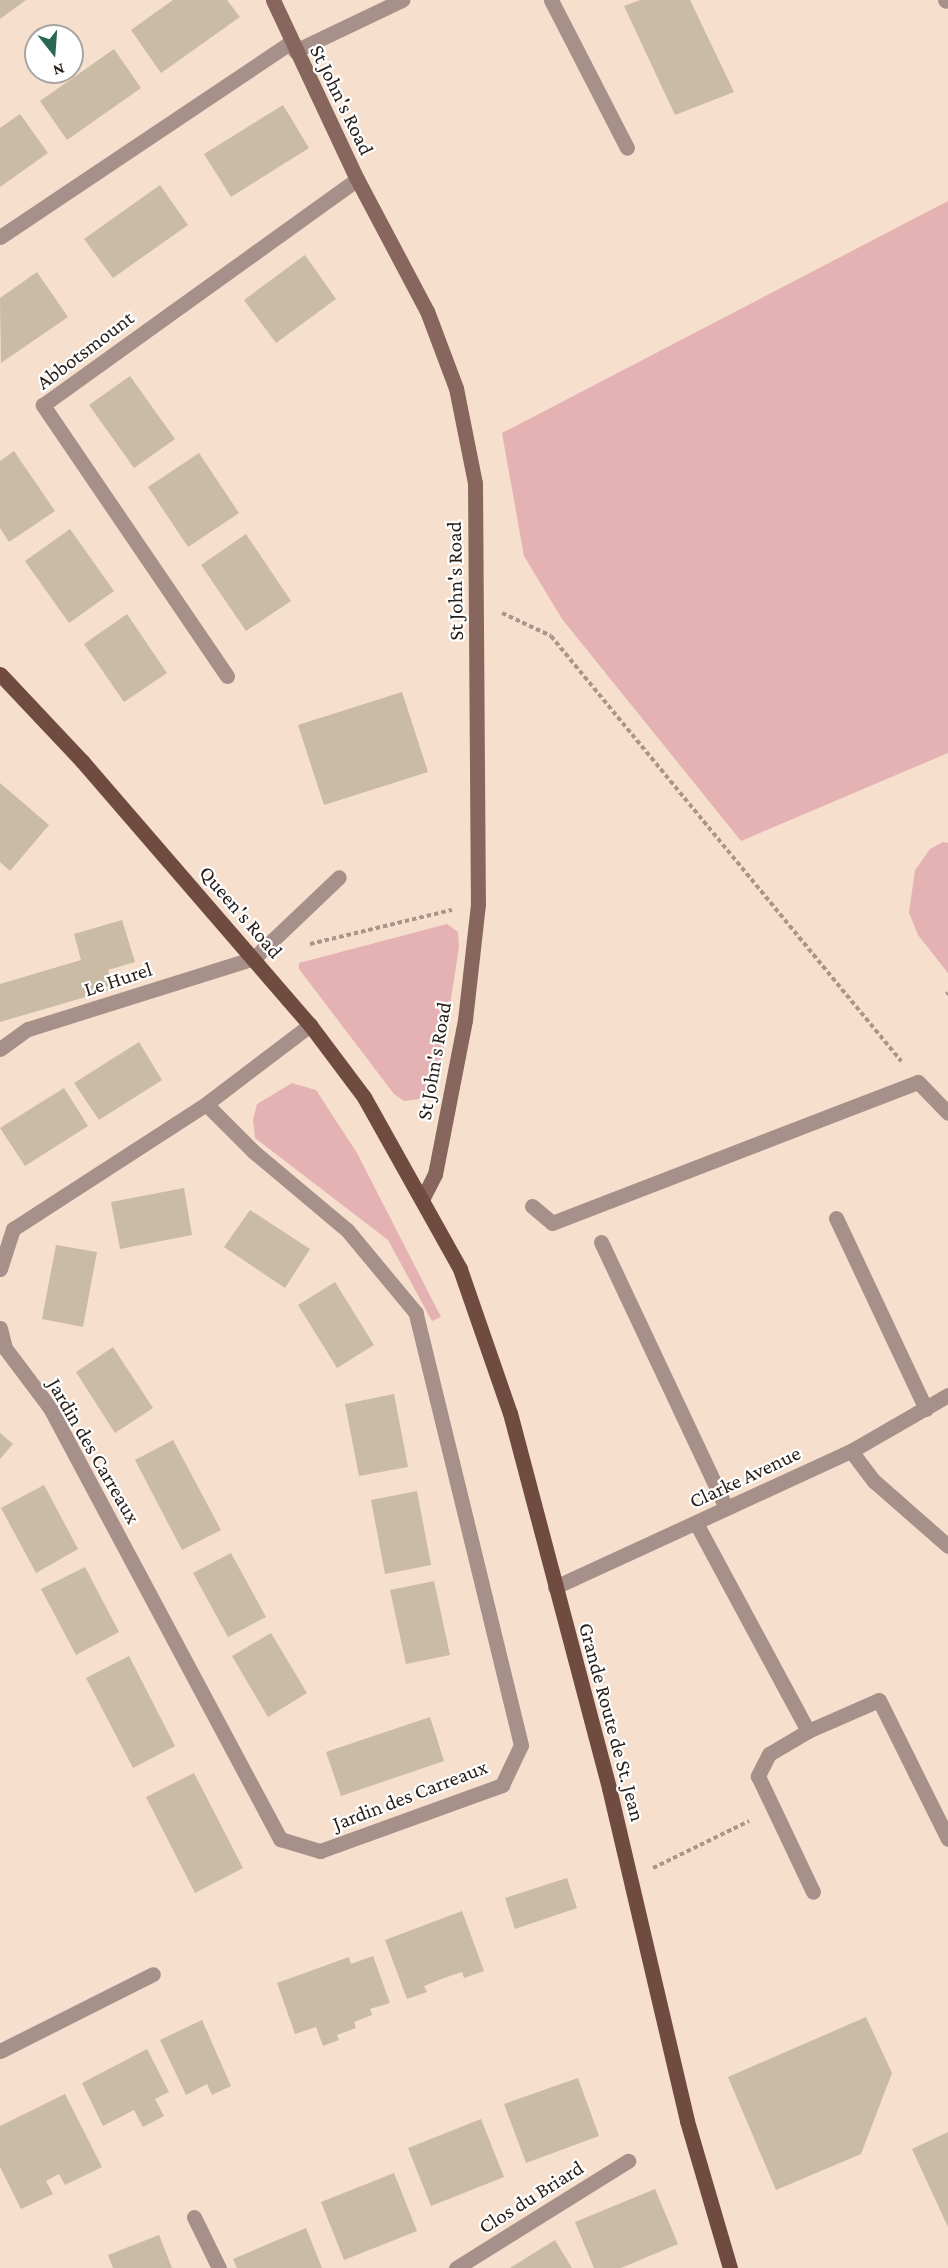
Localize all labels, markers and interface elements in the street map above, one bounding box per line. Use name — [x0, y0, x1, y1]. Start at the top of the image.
north arrow — [24, 24, 84, 84]
street label: St John's Road — [304, 41, 380, 159]
text: N — [51, 60, 67, 80]
street label: Abbotsmount — [31, 305, 139, 395]
street label: St John's Road — [441, 521, 469, 641]
street label: Queen's Road — [194, 861, 288, 963]
street label: Le Hurel — [81, 956, 155, 1002]
street label: St John's Road — [411, 1000, 457, 1122]
street label: Jardin des Carreaux — [42, 1374, 146, 1528]
street label: Clarke Avenue — [685, 1440, 805, 1514]
street label: Grande Route de St. Jean — [573, 1620, 651, 1824]
street label: Jardin des Carreaux — [329, 1754, 491, 1836]
street label: Clos du Briard — [474, 2155, 588, 2239]

